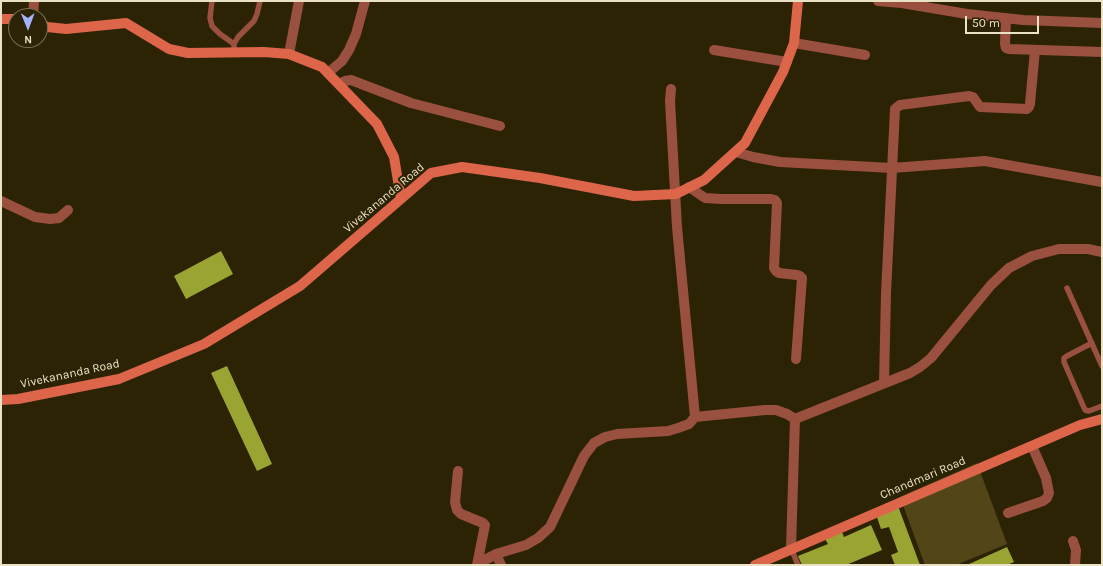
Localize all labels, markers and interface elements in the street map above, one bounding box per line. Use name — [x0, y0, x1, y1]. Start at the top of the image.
north arrow — [8, 8, 48, 48]
scale bar — [967, 8, 1041, 34]
text: 50 m — [972, 16, 1000, 30]
text: N — [24, 33, 32, 46]
street label: Vivekananda Road — [341, 160, 427, 236]
street label: Vivekananda Road — [19, 356, 121, 392]
street label: Chandmari Road — [878, 453, 968, 503]

